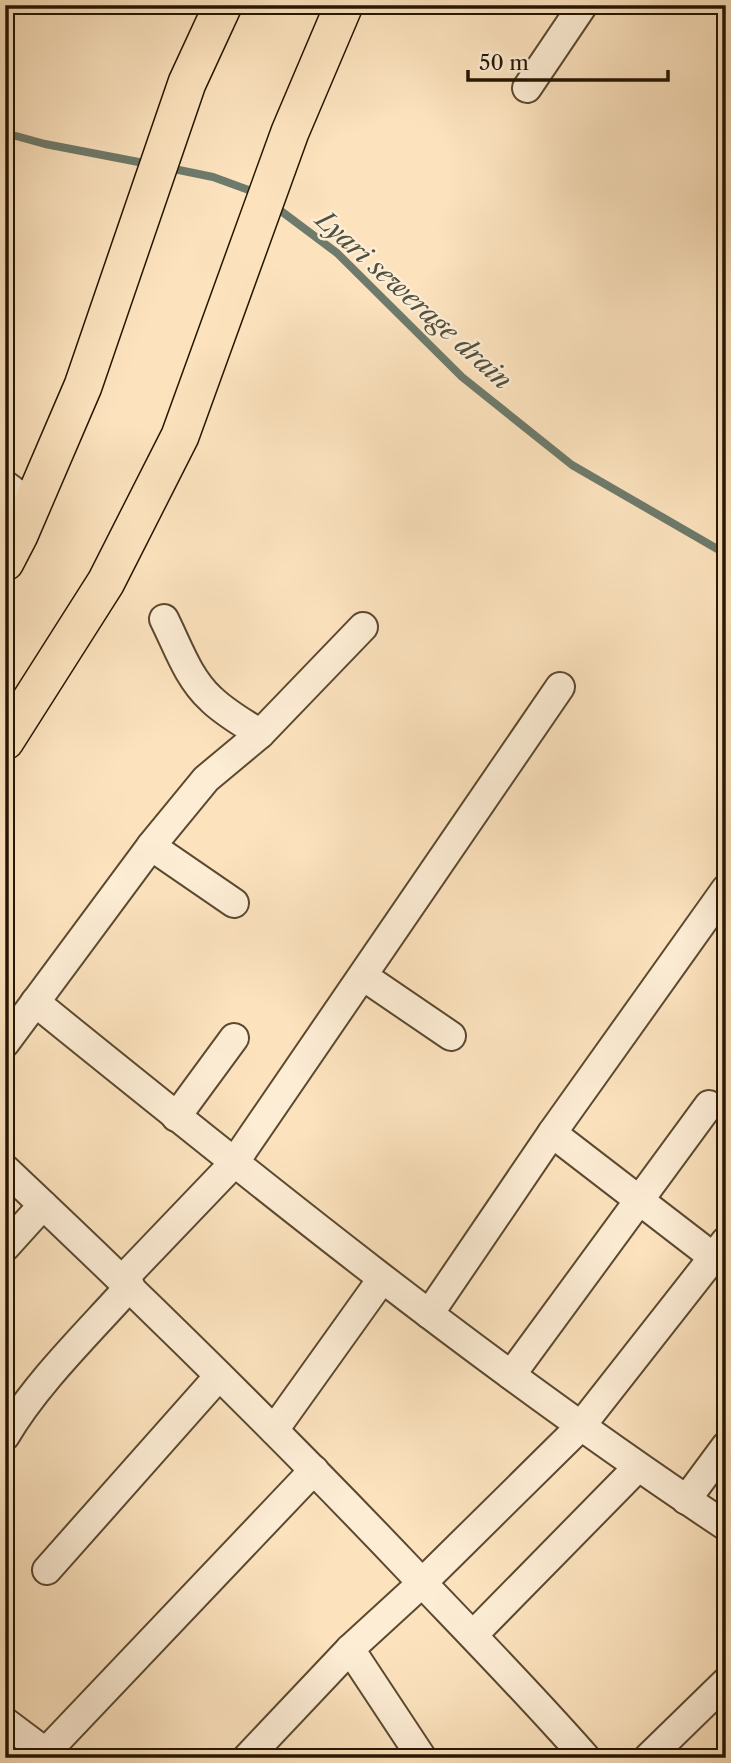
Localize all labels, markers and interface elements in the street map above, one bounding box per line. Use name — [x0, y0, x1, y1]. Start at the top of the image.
scale bar — [468, 38, 668, 82]
text: 50 m — [479, 50, 529, 75]
water label: Lyari sewerage drain — [308, 202, 518, 396]

